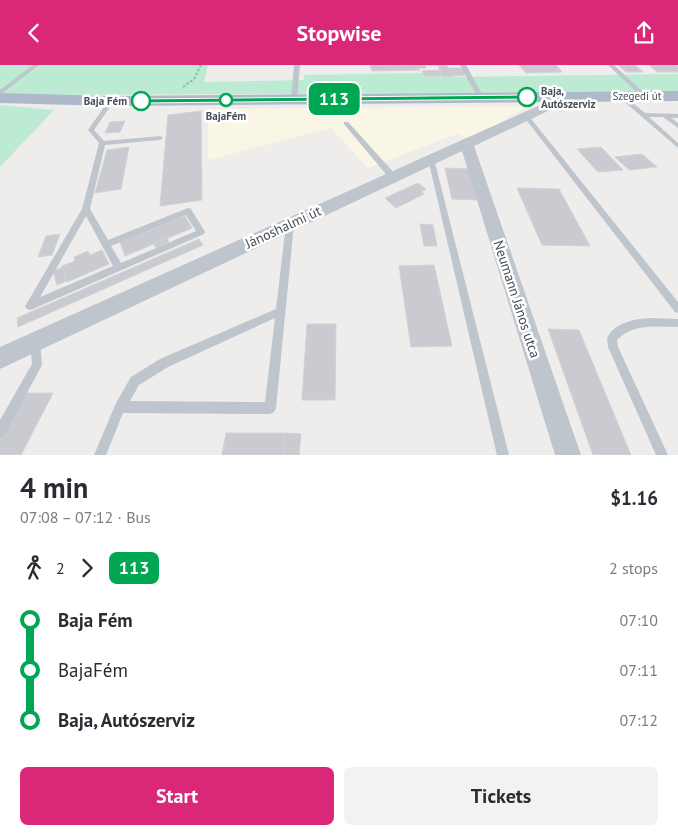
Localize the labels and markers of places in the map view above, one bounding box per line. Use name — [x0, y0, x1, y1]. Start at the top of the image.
place label: Baja, Autószerviz — [541, 84, 596, 111]
marker: Baja, Autószerviz — [517, 87, 537, 107]
marker: Baja Fém — [131, 91, 151, 111]
marker: BajaFém — [219, 93, 233, 107]
place label: Baja Fém — [84, 94, 127, 108]
place label: BajaFém — [206, 109, 246, 123]

